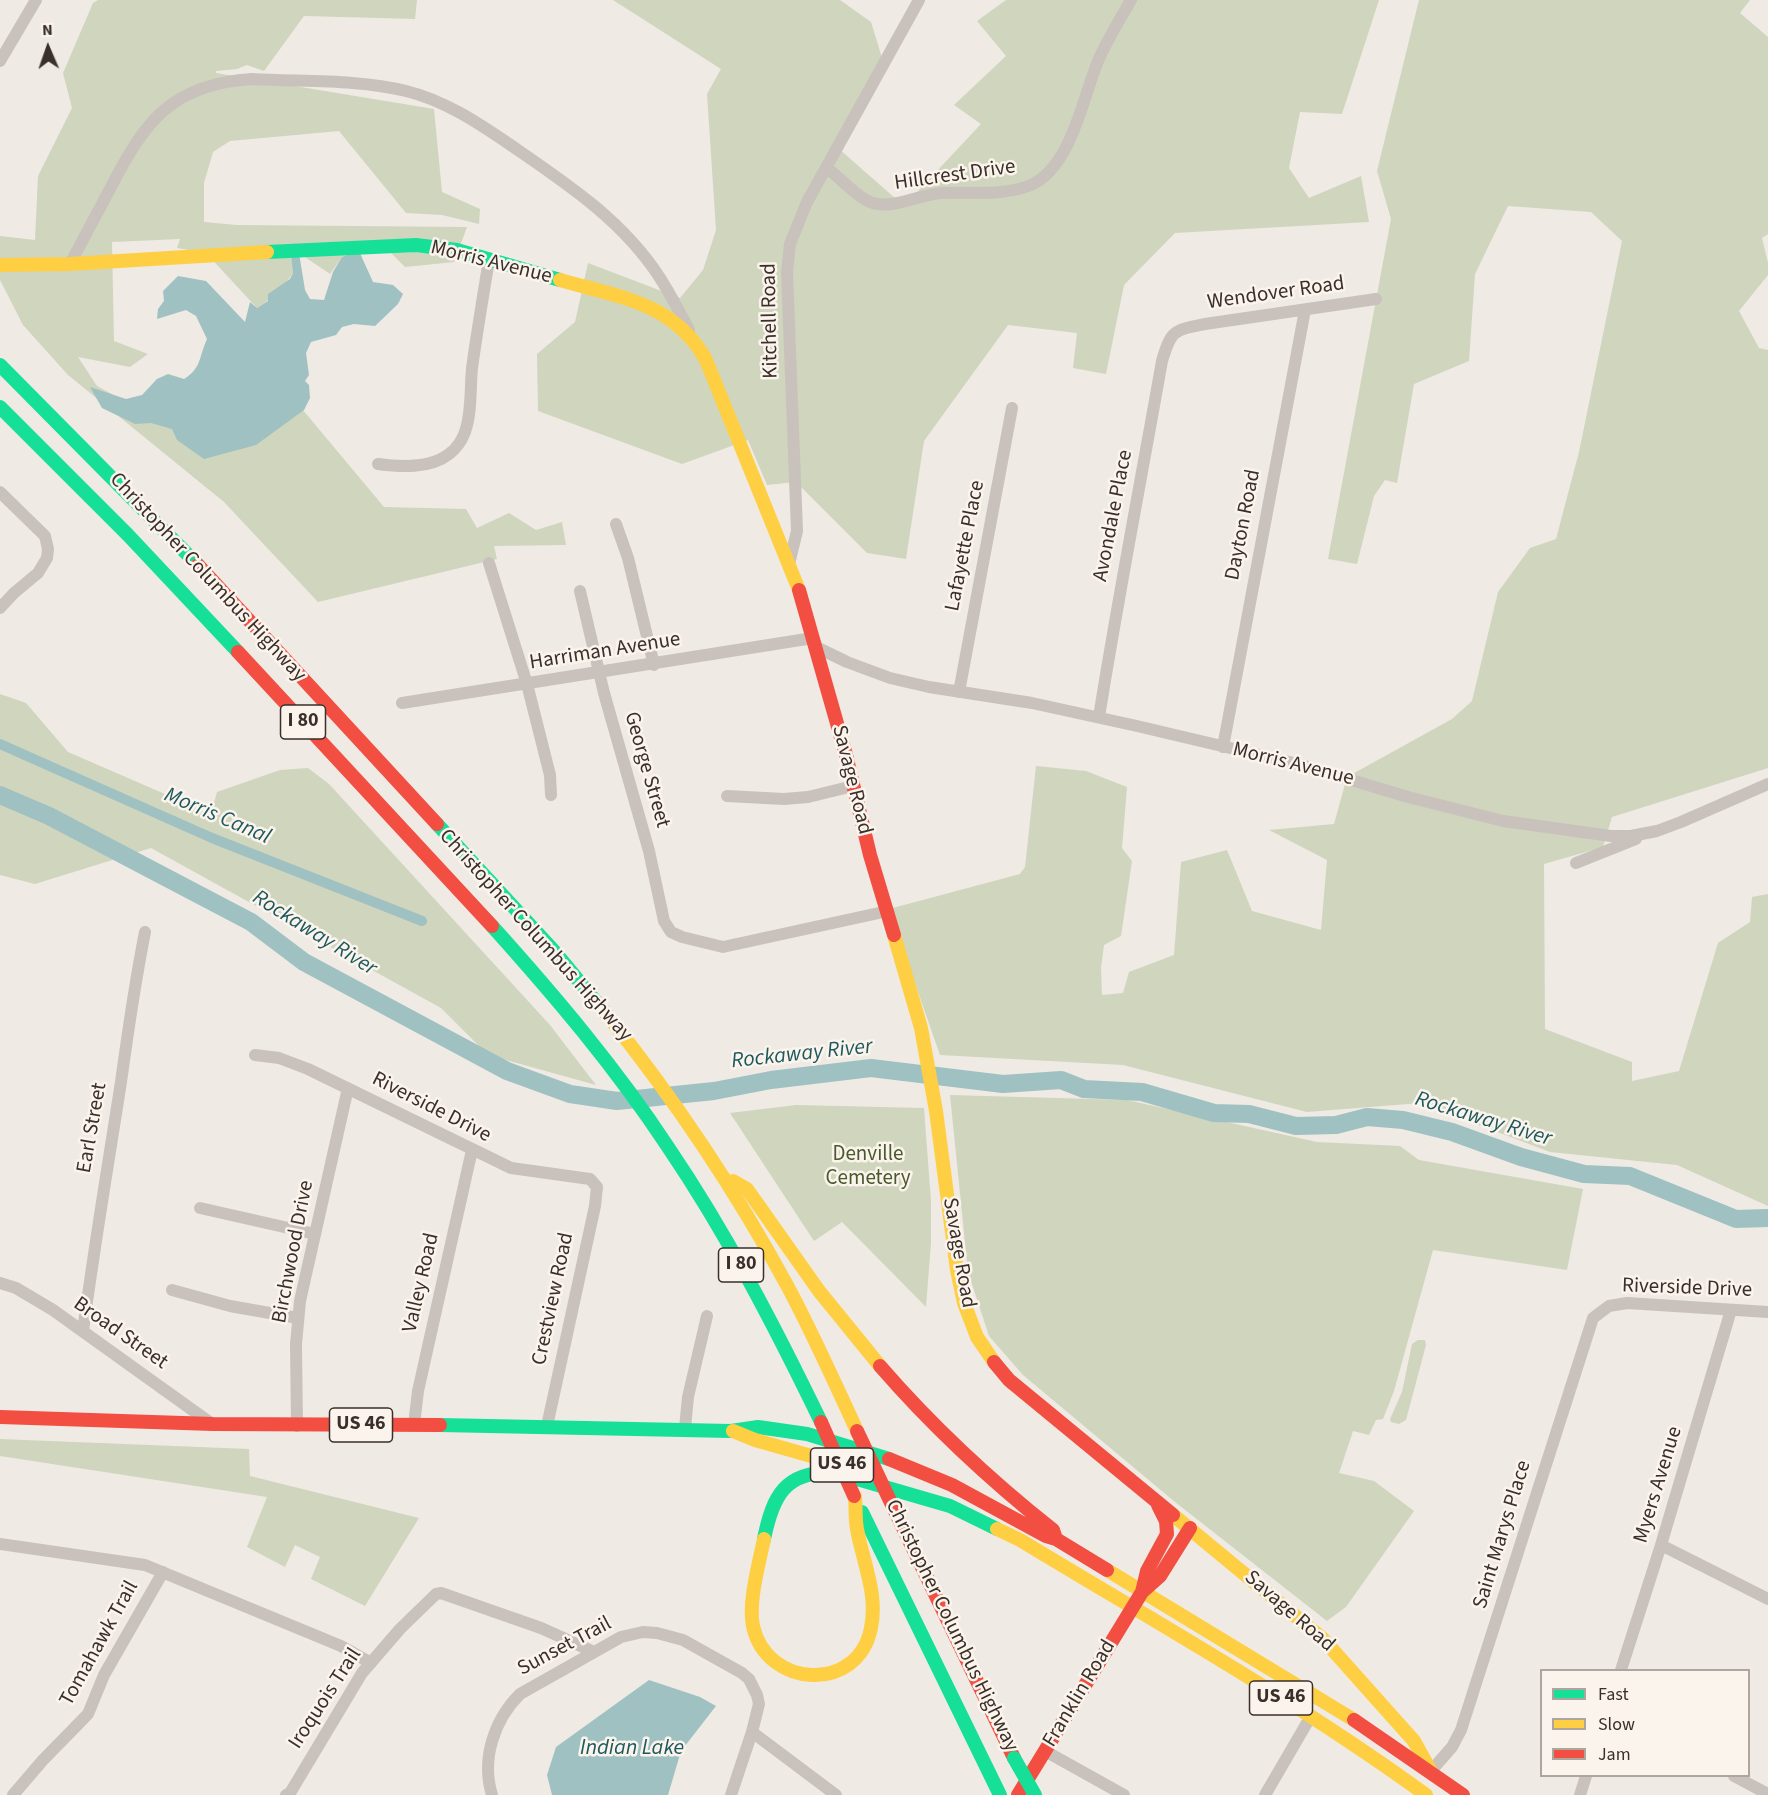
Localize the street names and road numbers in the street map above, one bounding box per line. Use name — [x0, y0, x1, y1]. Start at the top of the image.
street label: Hillcrest Drive — [893, 155, 1017, 197]
street label: Morris Avenue — [428, 236, 554, 290]
street label: Kitchell Road — [757, 263, 785, 379]
street label: Wendover Road — [1206, 272, 1346, 316]
street label: Avondale Place — [1089, 448, 1139, 584]
street label: Dayton Road — [1221, 467, 1267, 583]
street label: Christopher Columbus Highway — [103, 468, 311, 688]
street label: Lafayette Place — [941, 479, 991, 613]
street label: Harriman Avenue — [528, 628, 682, 676]
road number: I 80 — [280, 705, 326, 739]
street label: George Street — [617, 709, 675, 831]
street label: Savage Road — [825, 723, 877, 837]
street label: Morris Avenue — [1230, 738, 1356, 792]
street label: Christopher Columbus Highway — [433, 825, 637, 1047]
street label: Riverside Drive — [367, 1067, 495, 1149]
street label: Earl Street — [73, 1081, 113, 1175]
street label: Birchwood Drive — [268, 1179, 320, 1325]
street label: Savage Road — [936, 1196, 980, 1310]
street label: Crestview Road — [528, 1230, 580, 1368]
street label: Valley Road — [398, 1231, 446, 1335]
road number: I 80 — [718, 1248, 764, 1282]
street label: Riverside Drive — [1621, 1274, 1753, 1304]
street label: Broad Street — [68, 1292, 172, 1376]
road number: US 46 — [330, 1408, 392, 1442]
street label: Myers Avenue — [1629, 1424, 1689, 1546]
road number: US 46 — [810, 1448, 874, 1482]
street label: Saint Marys Place — [1468, 1458, 1538, 1612]
street label: Christopher Columbus Highway — [879, 1496, 1023, 1756]
street label: Savage Road — [1239, 1566, 1339, 1658]
street label: Tomahawk Trail — [55, 1577, 145, 1711]
street label: Sunset Trail — [514, 1612, 616, 1682]
street label: Franklin Road — [1038, 1636, 1122, 1752]
street label: Iroquois Trail — [284, 1644, 368, 1754]
road number: US 46 — [1250, 1681, 1312, 1715]

